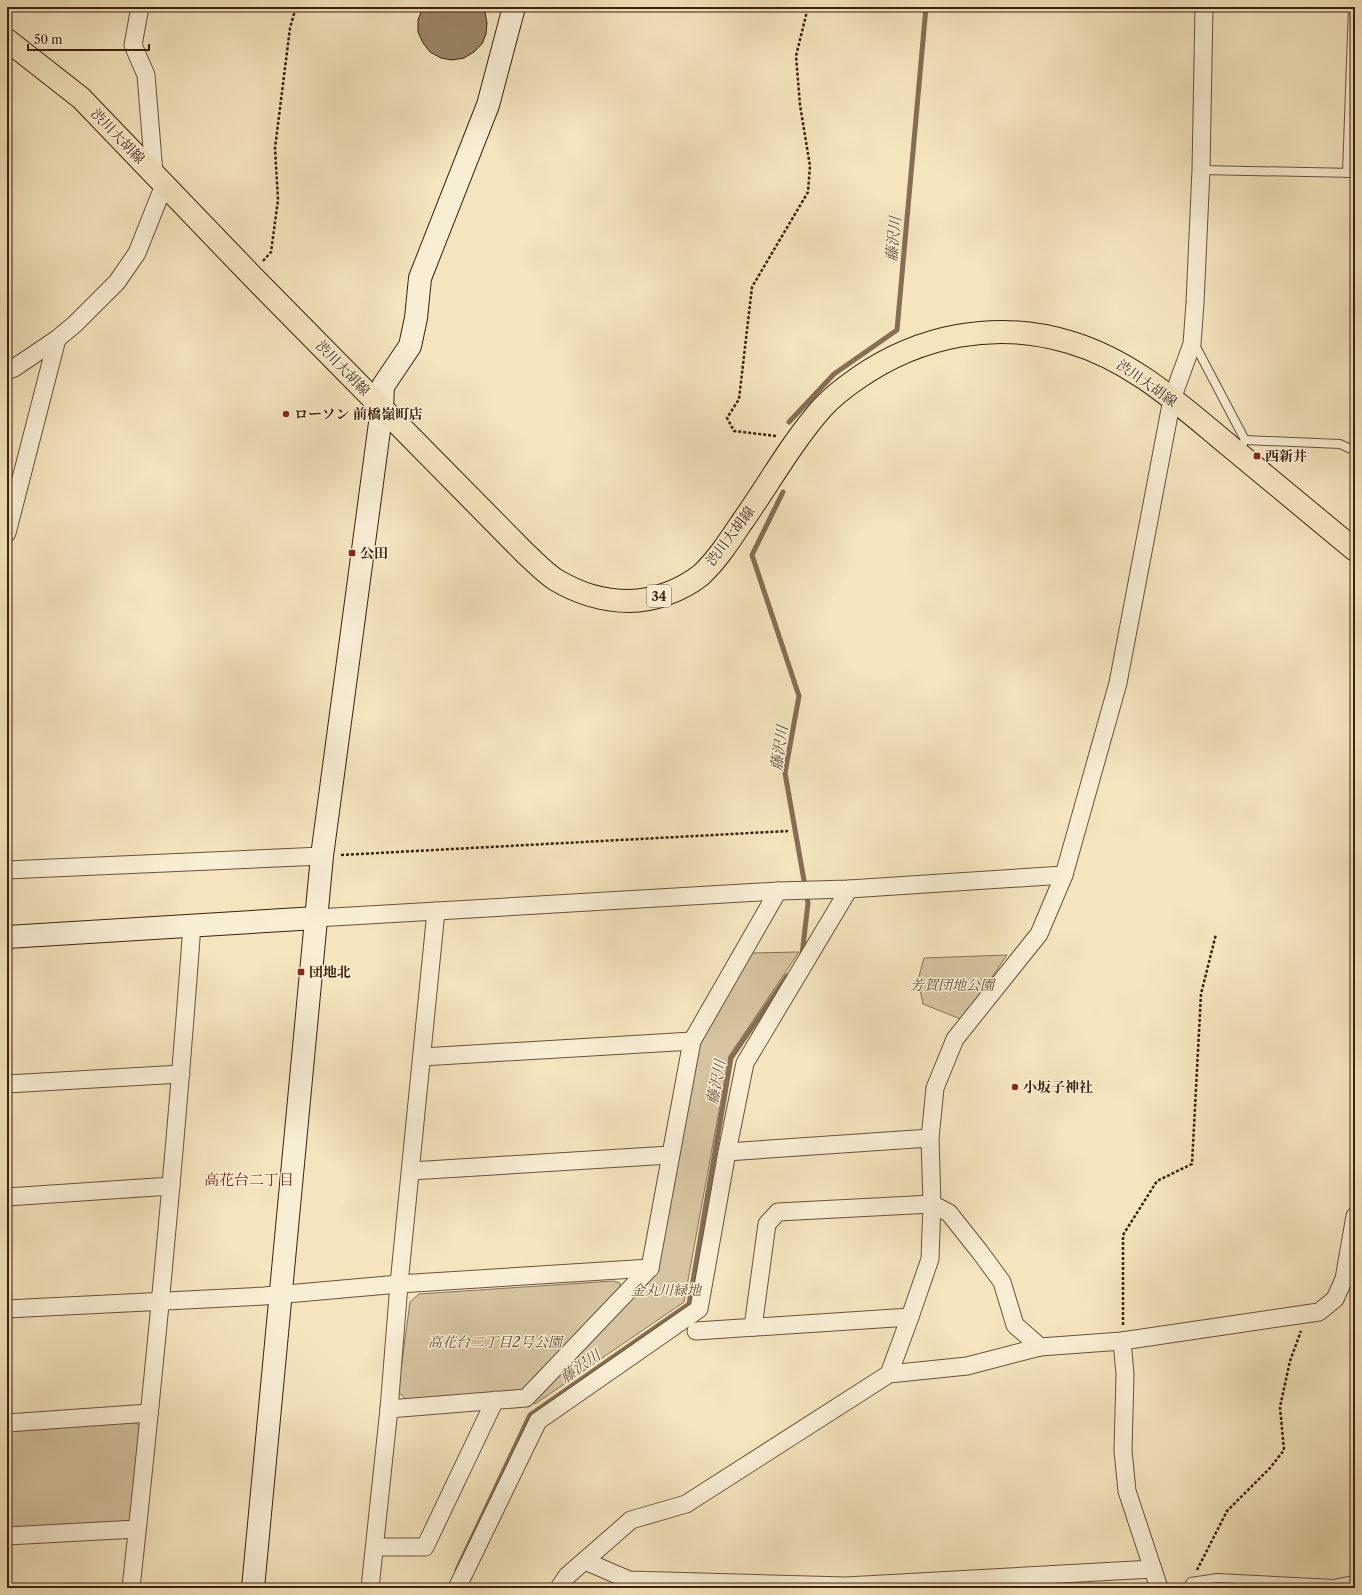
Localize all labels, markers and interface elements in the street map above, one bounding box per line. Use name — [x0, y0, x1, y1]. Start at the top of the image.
scale bar — [28, 26, 149, 52]
text: 50 m — [34, 32, 63, 47]
street label: 渋川大胡線 — [87, 105, 149, 167]
water label: 藤沢川 — [882, 214, 905, 262]
street label: 渋川大胡線 — [312, 337, 374, 399]
street label: 渋川大胡線 — [1113, 356, 1181, 410]
place label: ローソン 前橋嶺町店 — [294, 405, 423, 423]
marker: ローソン 前橋嶺町店 — [281, 409, 291, 419]
place label: 西新井 — [1265, 447, 1307, 465]
marker: 西新井 — [1252, 451, 1262, 461]
street label: 渋川大胡線 — [702, 503, 758, 569]
place label: 公田 — [360, 544, 388, 562]
marker: 公田 — [347, 548, 357, 558]
road number: 34 — [647, 585, 671, 607]
water label: 藤沢川 — [766, 722, 792, 772]
place label: 団地北 — [309, 963, 351, 981]
marker: 団地北 — [296, 967, 306, 977]
park label: 芳賀団地公園 — [910, 976, 996, 994]
water label: 藤沢川 — [702, 1056, 730, 1106]
place label: 小坂子神社 — [1023, 1078, 1093, 1096]
marker: 小坂子神社 — [1010, 1082, 1020, 1092]
district label: 高花台二丁目 — [204, 1170, 294, 1189]
park label: 金丸川緑地 — [631, 1281, 703, 1299]
park label: 高花台二丁目2号公園 — [428, 1333, 564, 1351]
water label: 藤沢川 — [556, 1344, 606, 1387]

